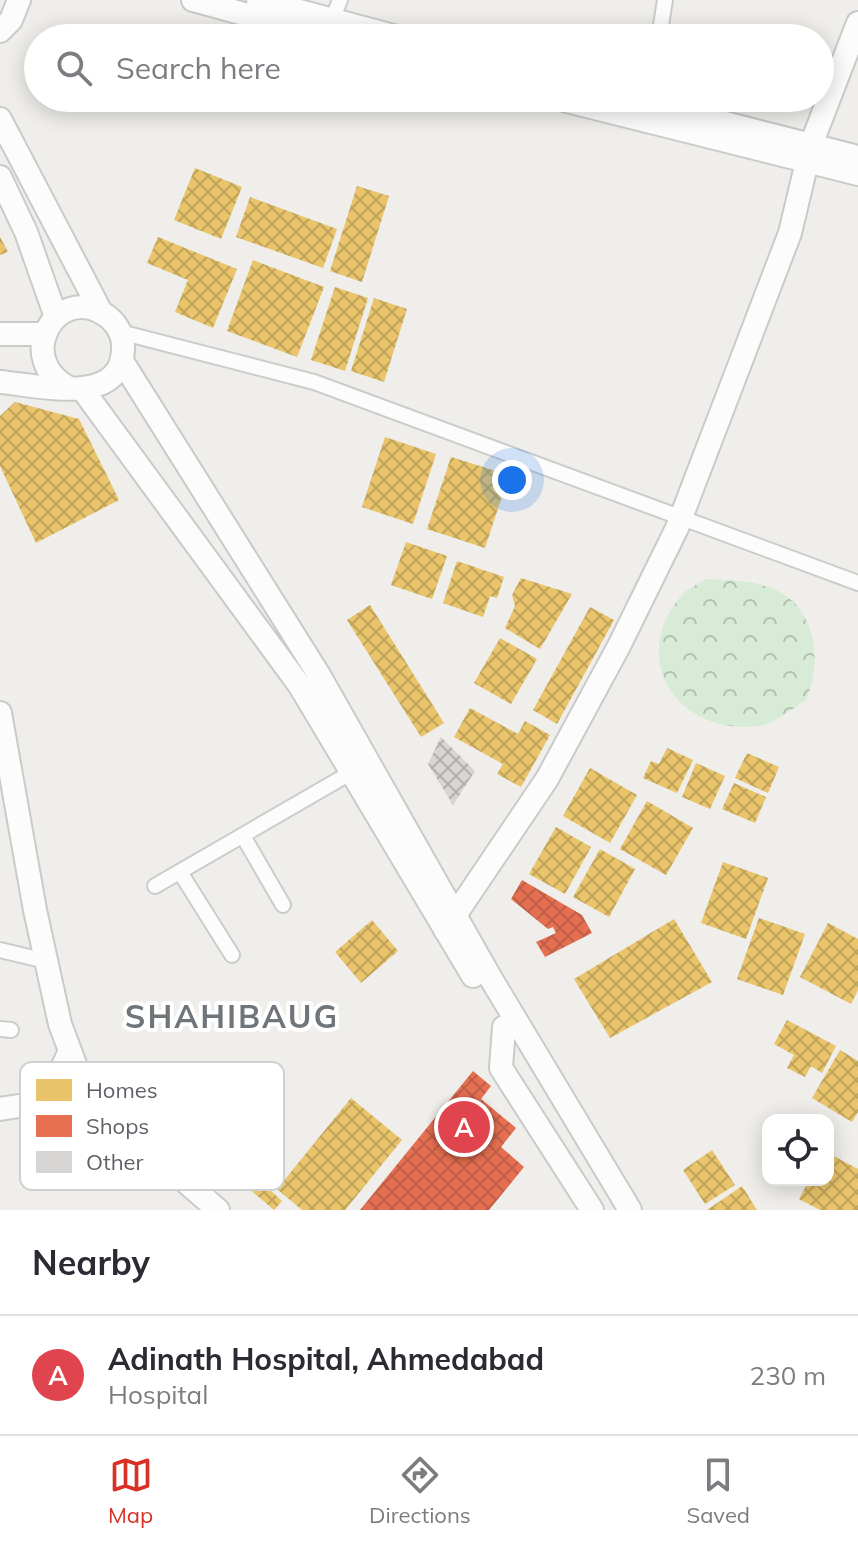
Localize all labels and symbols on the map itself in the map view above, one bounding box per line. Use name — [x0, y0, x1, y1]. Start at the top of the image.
your location — [492, 460, 532, 500]
district label: SHAHIBAUG — [125, 996, 339, 1036]
legend — [20, 1062, 284, 1190]
text: Homes — [86, 1076, 158, 1104]
pin: A — [438, 1097, 490, 1157]
text: Shops — [86, 1112, 149, 1140]
text: Other — [86, 1148, 144, 1176]

